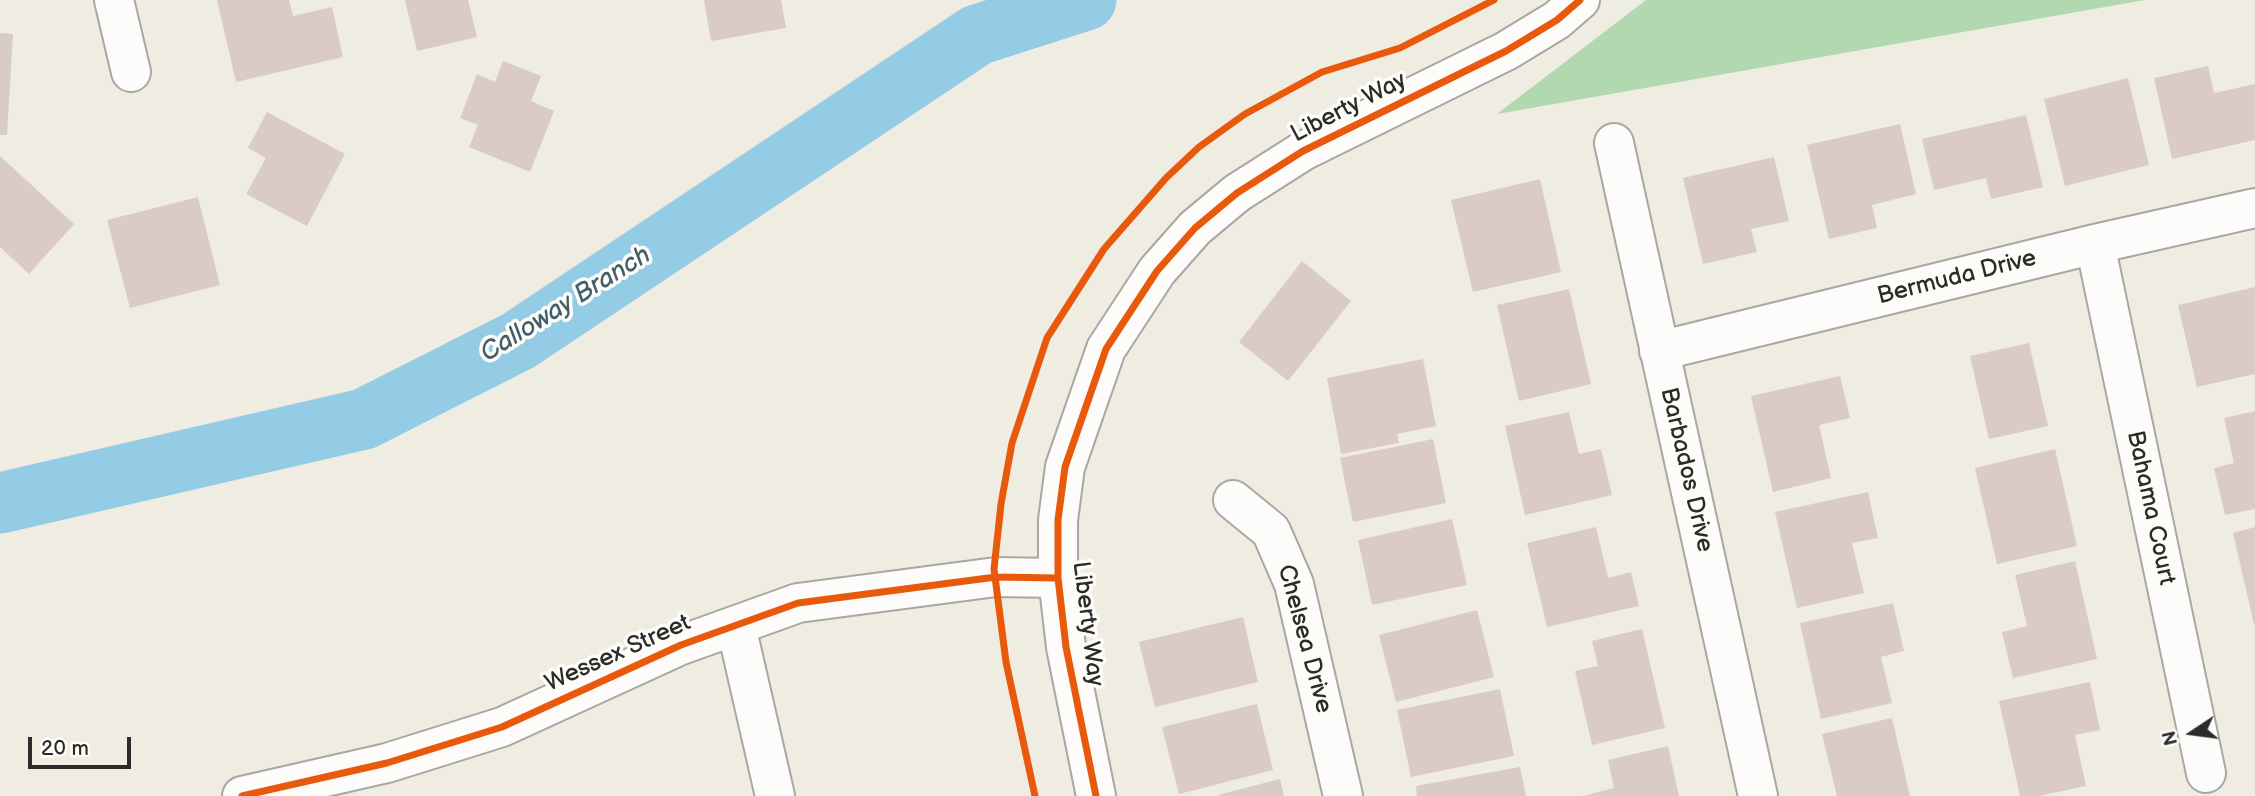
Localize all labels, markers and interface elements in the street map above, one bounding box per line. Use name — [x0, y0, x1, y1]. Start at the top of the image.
street label: Liberty Way — [1286, 67, 1412, 149]
water label: Calloway Branch — [475, 240, 657, 370]
street label: Bermuda Drive — [1875, 244, 2039, 312]
street label: Barbados Drive — [1653, 385, 1719, 555]
street label: Bahama Court — [2120, 428, 2180, 588]
street label: Liberty Way — [1065, 560, 1109, 688]
street label: Chelsea Drive — [1270, 562, 1338, 716]
street label: Wessex Street — [541, 609, 695, 699]
north arrow — [2157, 698, 2227, 768]
scale bar — [32, 722, 135, 766]
text: N — [2158, 728, 2184, 747]
text: 20 m — [41, 736, 89, 761]

